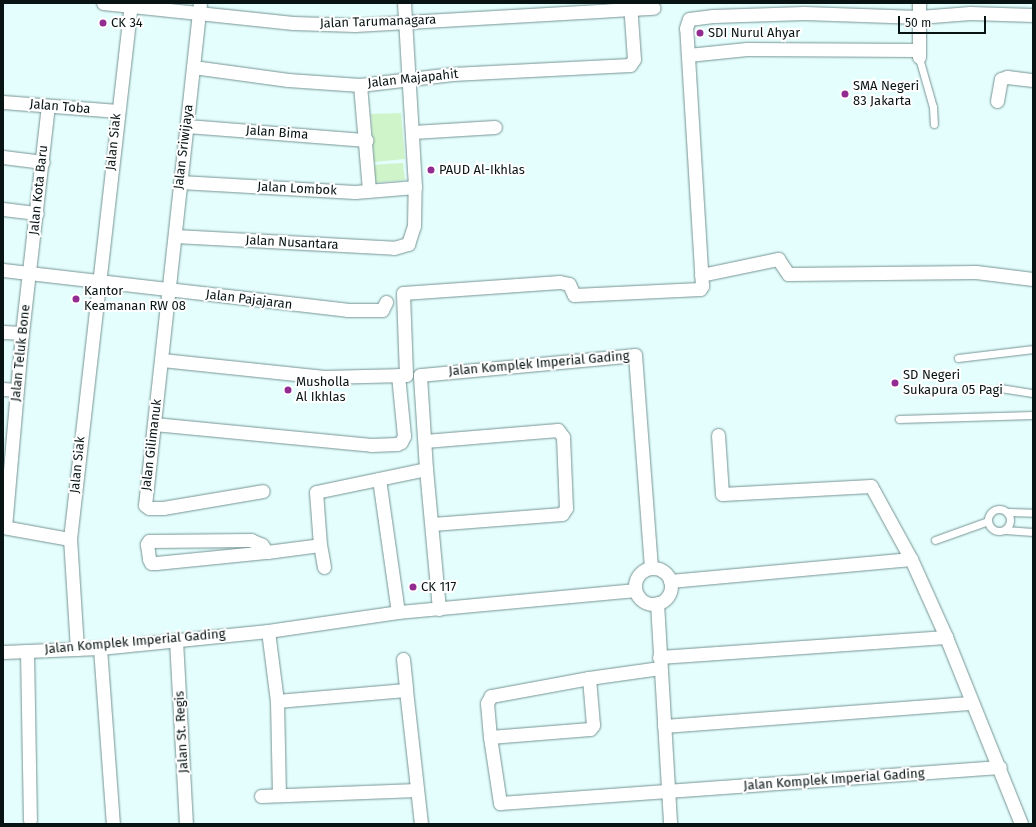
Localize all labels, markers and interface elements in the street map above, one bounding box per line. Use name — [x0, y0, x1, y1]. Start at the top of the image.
scale bar — [900, 8, 988, 34]
street label: Jalan Tarumanagara — [320, 12, 436, 32]
place label: CK 34 — [111, 15, 143, 31]
text: 50 m — [905, 16, 931, 30]
marker: CK 34 — [98, 18, 108, 28]
place label: SDI Nurul Ahyar — [708, 25, 800, 41]
marker: SDI Nurul Ahyar — [695, 28, 705, 38]
street label: Jalan Majapahit — [367, 66, 459, 92]
place label: SMA Negeri 83 Jakarta — [853, 79, 919, 110]
marker: SMA Negeri 83 Jakarta — [840, 89, 850, 99]
street label: Jalan Toba — [29, 97, 91, 117]
street label: Jalan Sriwijaya — [171, 104, 197, 190]
street label: Jalan Siak — [103, 113, 125, 171]
street label: Jalan Bima — [245, 123, 309, 143]
street label: Jalan Kota Baru — [27, 144, 51, 236]
place label: PAUD Al-Ikhlas — [439, 162, 525, 178]
marker: PAUD Al-Ikhlas — [426, 165, 436, 175]
street label: Jalan Lombok — [257, 179, 337, 199]
street label: Jalan Nusantara — [245, 233, 339, 253]
place label: Kantor Keamanan RW 08 — [84, 284, 186, 315]
street label: Jalan Pajajaran — [205, 287, 293, 313]
marker: Kantor Keamanan RW 08 — [71, 294, 81, 304]
street label: Jalan Teluk Bone — [8, 304, 34, 402]
street label: Jalan Komplek Imperial Gading — [448, 348, 630, 380]
place label: SD Negeri Sukapura 05 Pagi — [903, 368, 1003, 399]
place label: Musholla Al Ikhlas — [296, 375, 350, 406]
marker: SD Negeri Sukapura 05 Pagi — [890, 378, 900, 388]
marker: Musholla Al Ikhlas — [283, 385, 293, 395]
street label: Jalan Gilimanuk — [139, 398, 165, 492]
street label: Jalan Siak — [67, 436, 89, 494]
place label: CK 117 — [421, 579, 456, 595]
marker: CK 117 — [408, 582, 418, 592]
street label: Jalan Komplek Imperial Gading — [44, 626, 226, 658]
street label: Jalan St. Regis — [172, 690, 192, 774]
street label: Jalan Komplek Imperial Gading — [743, 766, 925, 794]

